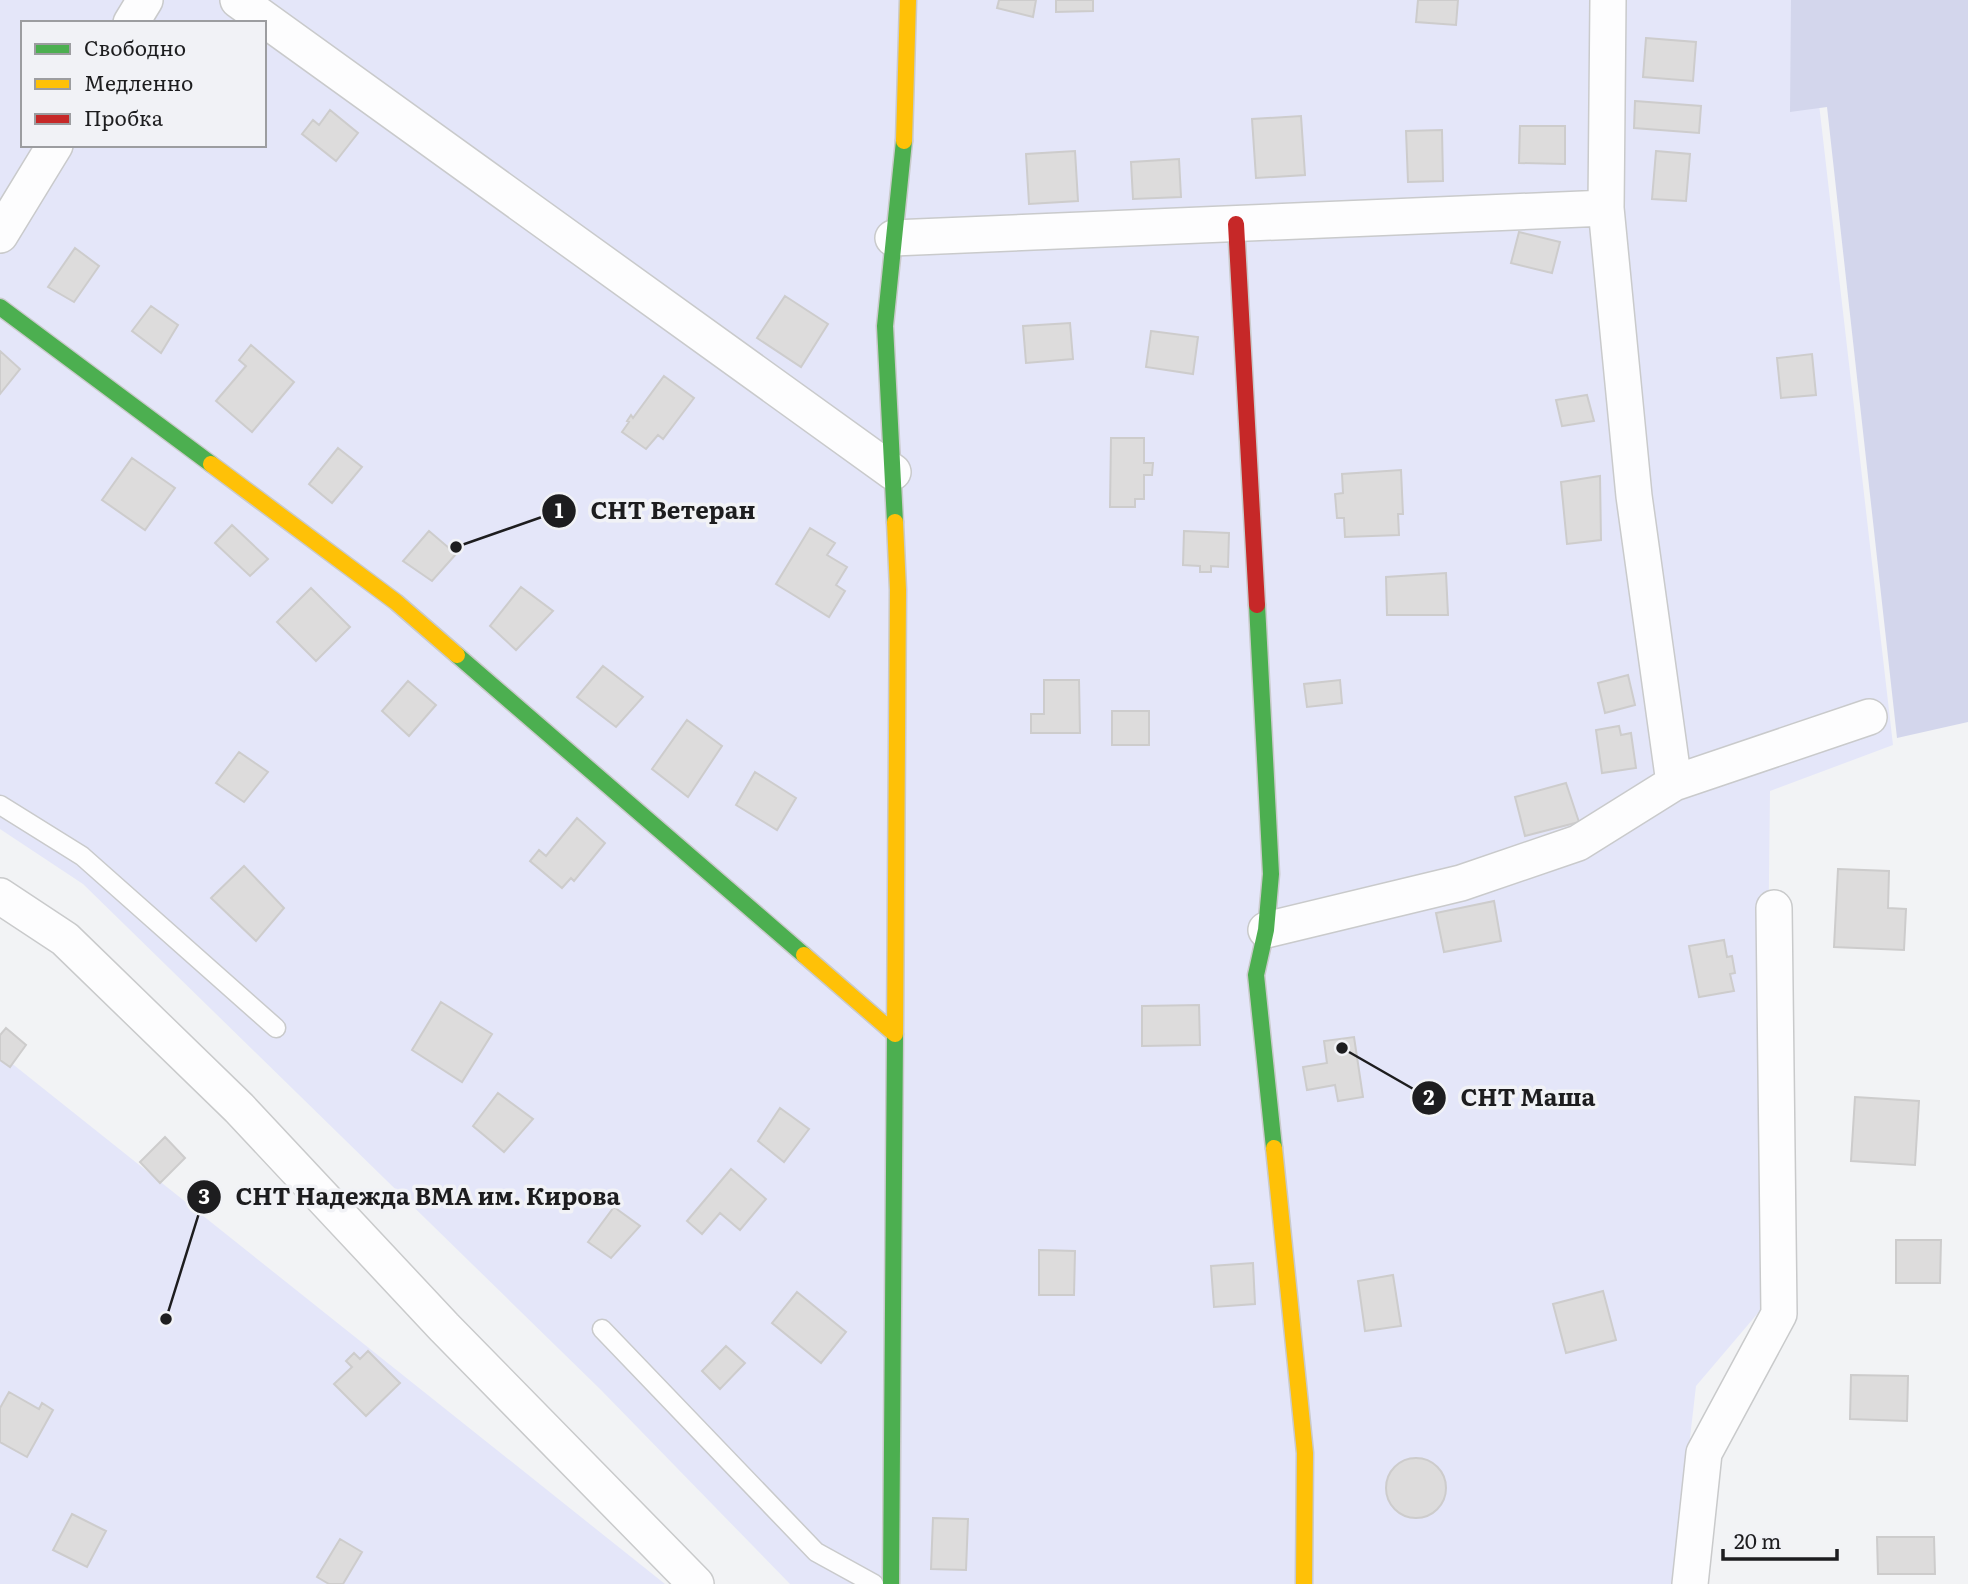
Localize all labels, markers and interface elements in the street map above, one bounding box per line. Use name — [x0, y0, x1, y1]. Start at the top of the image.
legend — [21, 21, 266, 147]
text: Свободно — [84, 31, 186, 62]
text: Медленно — [84, 66, 193, 97]
text: Пробка — [84, 101, 164, 132]
callout: СНТ Ветеран — [542, 488, 770, 533]
text: СНТ Ветеран — [591, 491, 756, 526]
text: 1 — [555, 493, 564, 524]
callout: СНТ Маша — [1412, 1075, 1610, 1120]
text: СНТ Маша — [1461, 1078, 1596, 1113]
text: 2 — [1423, 1080, 1435, 1111]
callout: СНТ Надежда ВМА им. Кирова — [187, 1175, 635, 1220]
text: СНТ Надежда ВМА им. Кирова — [236, 1177, 621, 1212]
text: 3 — [198, 1179, 210, 1210]
scale bar — [1723, 1518, 1837, 1562]
text: 20 m — [1734, 1524, 1781, 1555]

